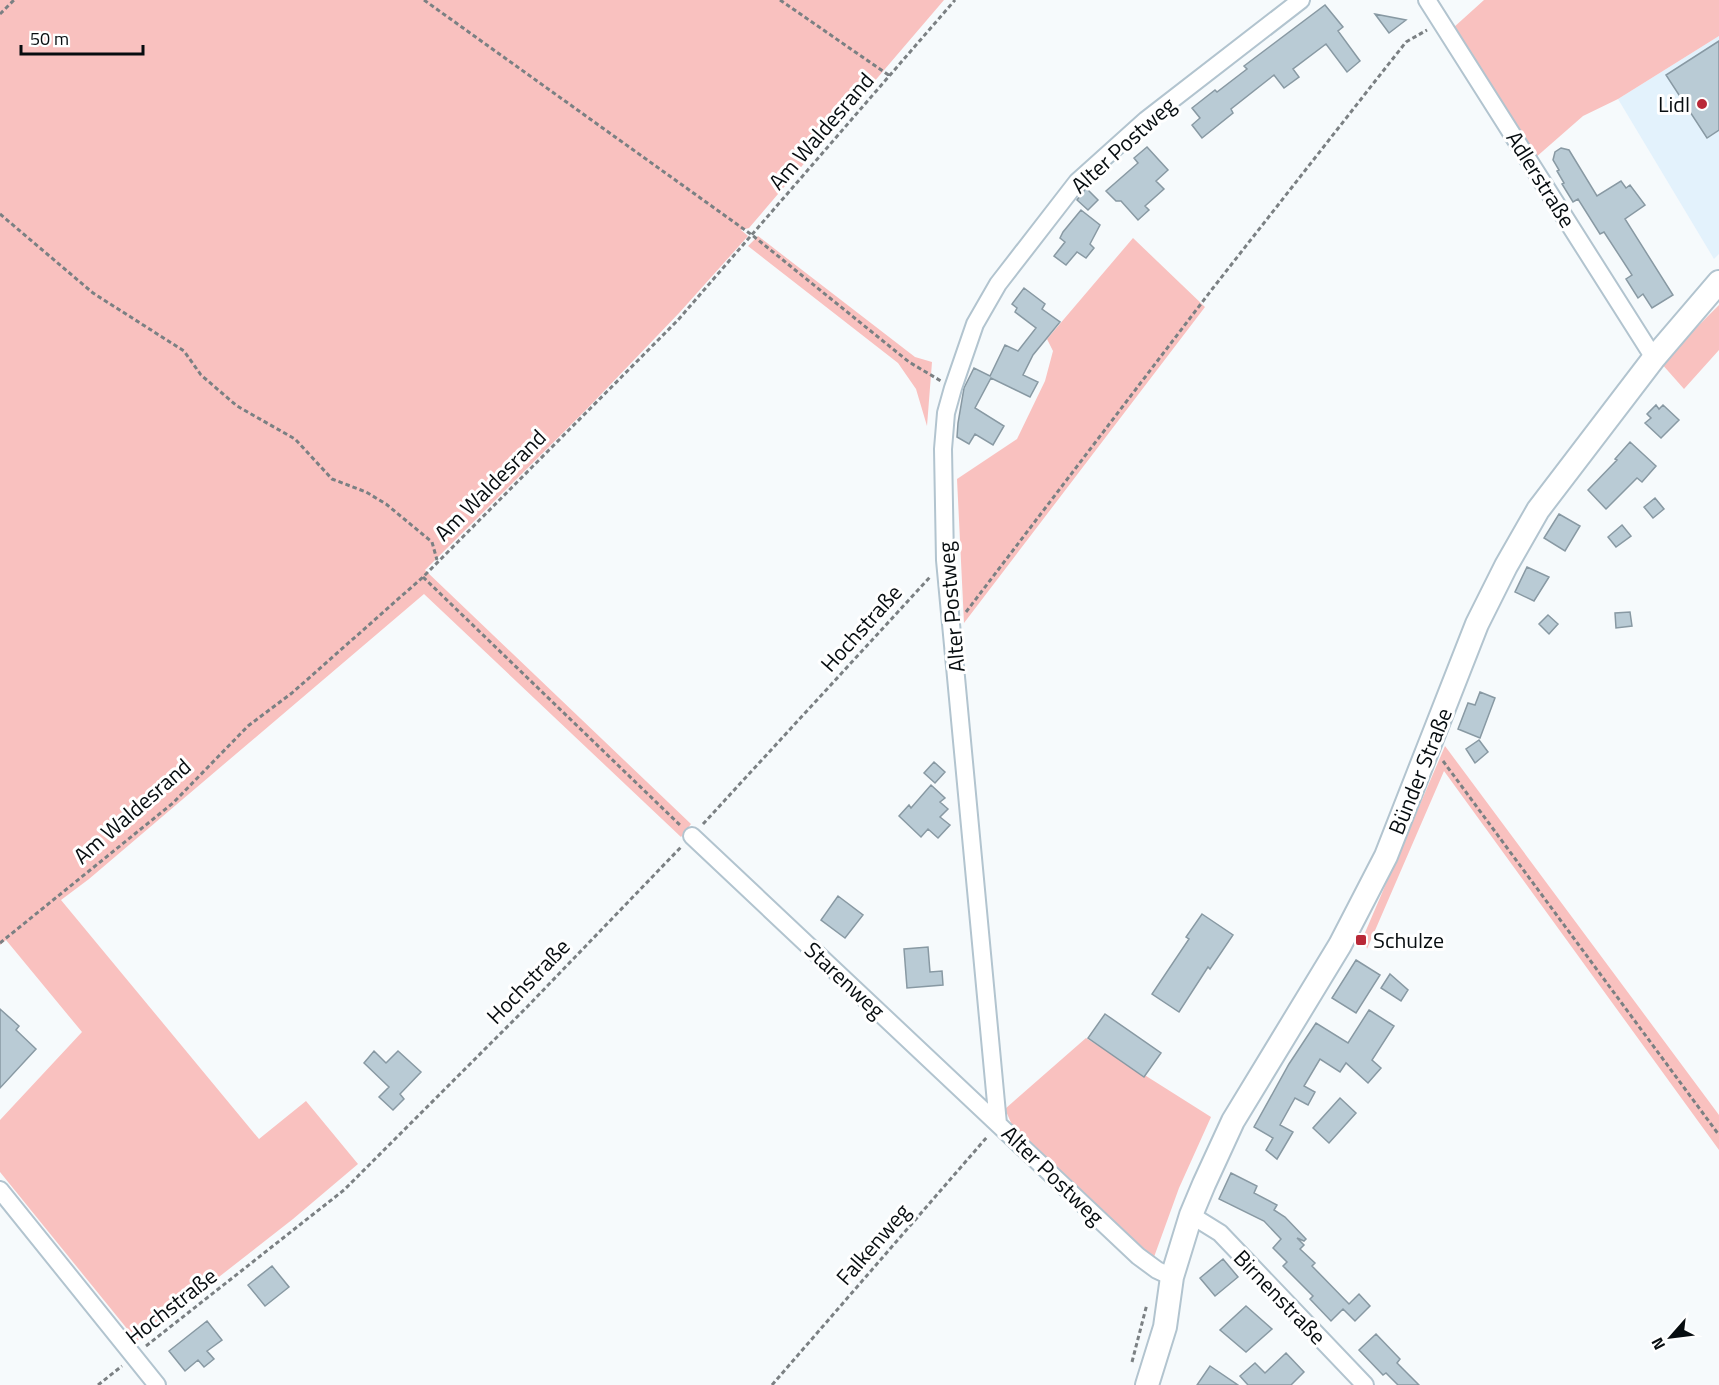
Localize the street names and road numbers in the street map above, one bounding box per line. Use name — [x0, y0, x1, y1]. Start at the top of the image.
street label: Am Waldesrand — [760, 64, 882, 198]
street label: Alter Postweg — [1063, 89, 1183, 201]
street label: Adlerstraße — [1498, 124, 1584, 234]
street label: Am Waldesrand — [426, 421, 554, 549]
street label: Alter Postweg — [928, 540, 974, 674]
street label: Hochstraße — [812, 576, 910, 680]
street label: Bünder Straße — [1379, 702, 1461, 840]
street label: Am Waldesrand — [65, 750, 199, 872]
street label: Hochstraße — [478, 930, 578, 1032]
street label: Starenweg — [797, 934, 893, 1026]
street label: Alter Postweg — [994, 1117, 1112, 1233]
street label: Falkenweg — [828, 1195, 918, 1293]
street label: Birnenstraße — [1226, 1242, 1334, 1352]
street label: Hochstraße — [118, 1259, 224, 1353]

